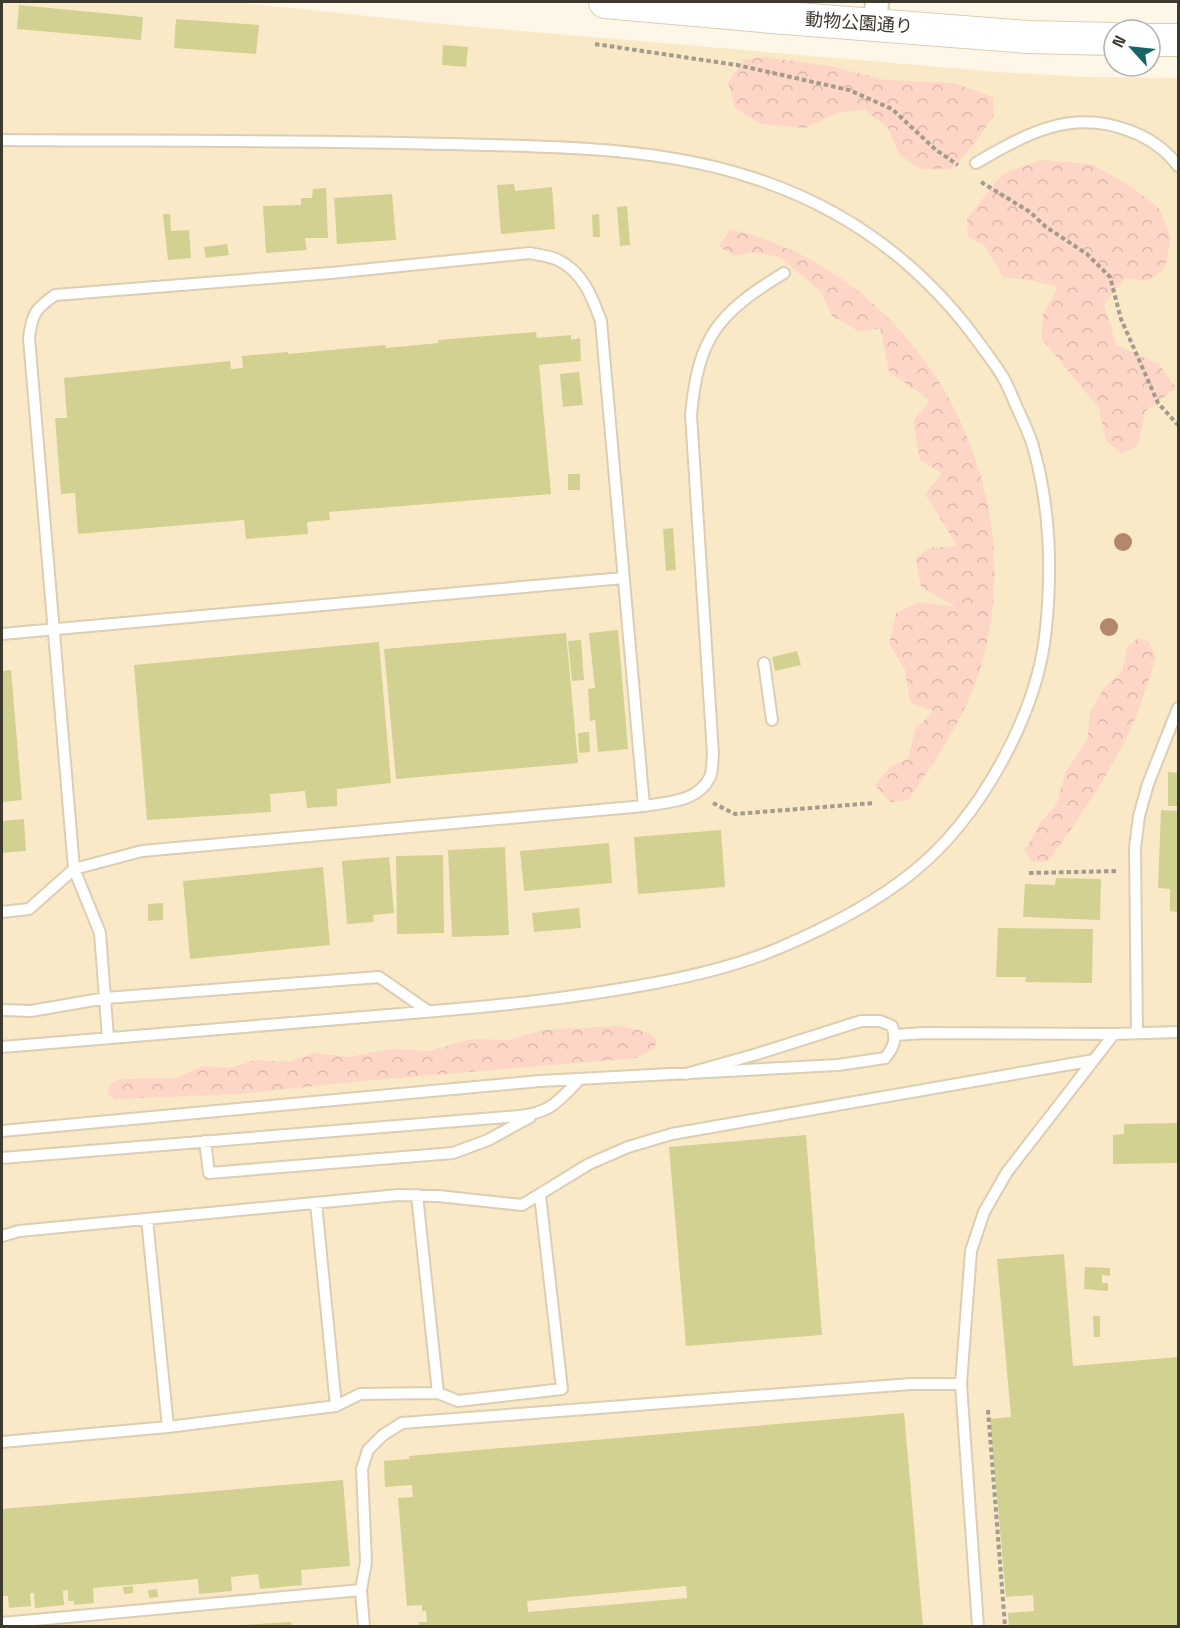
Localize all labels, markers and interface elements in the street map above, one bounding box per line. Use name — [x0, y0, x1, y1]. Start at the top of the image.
street label: 動物公園通り — [804, 7, 914, 38]
north arrow — [1102, 18, 1162, 78]
text: N — [1107, 32, 1131, 51]

